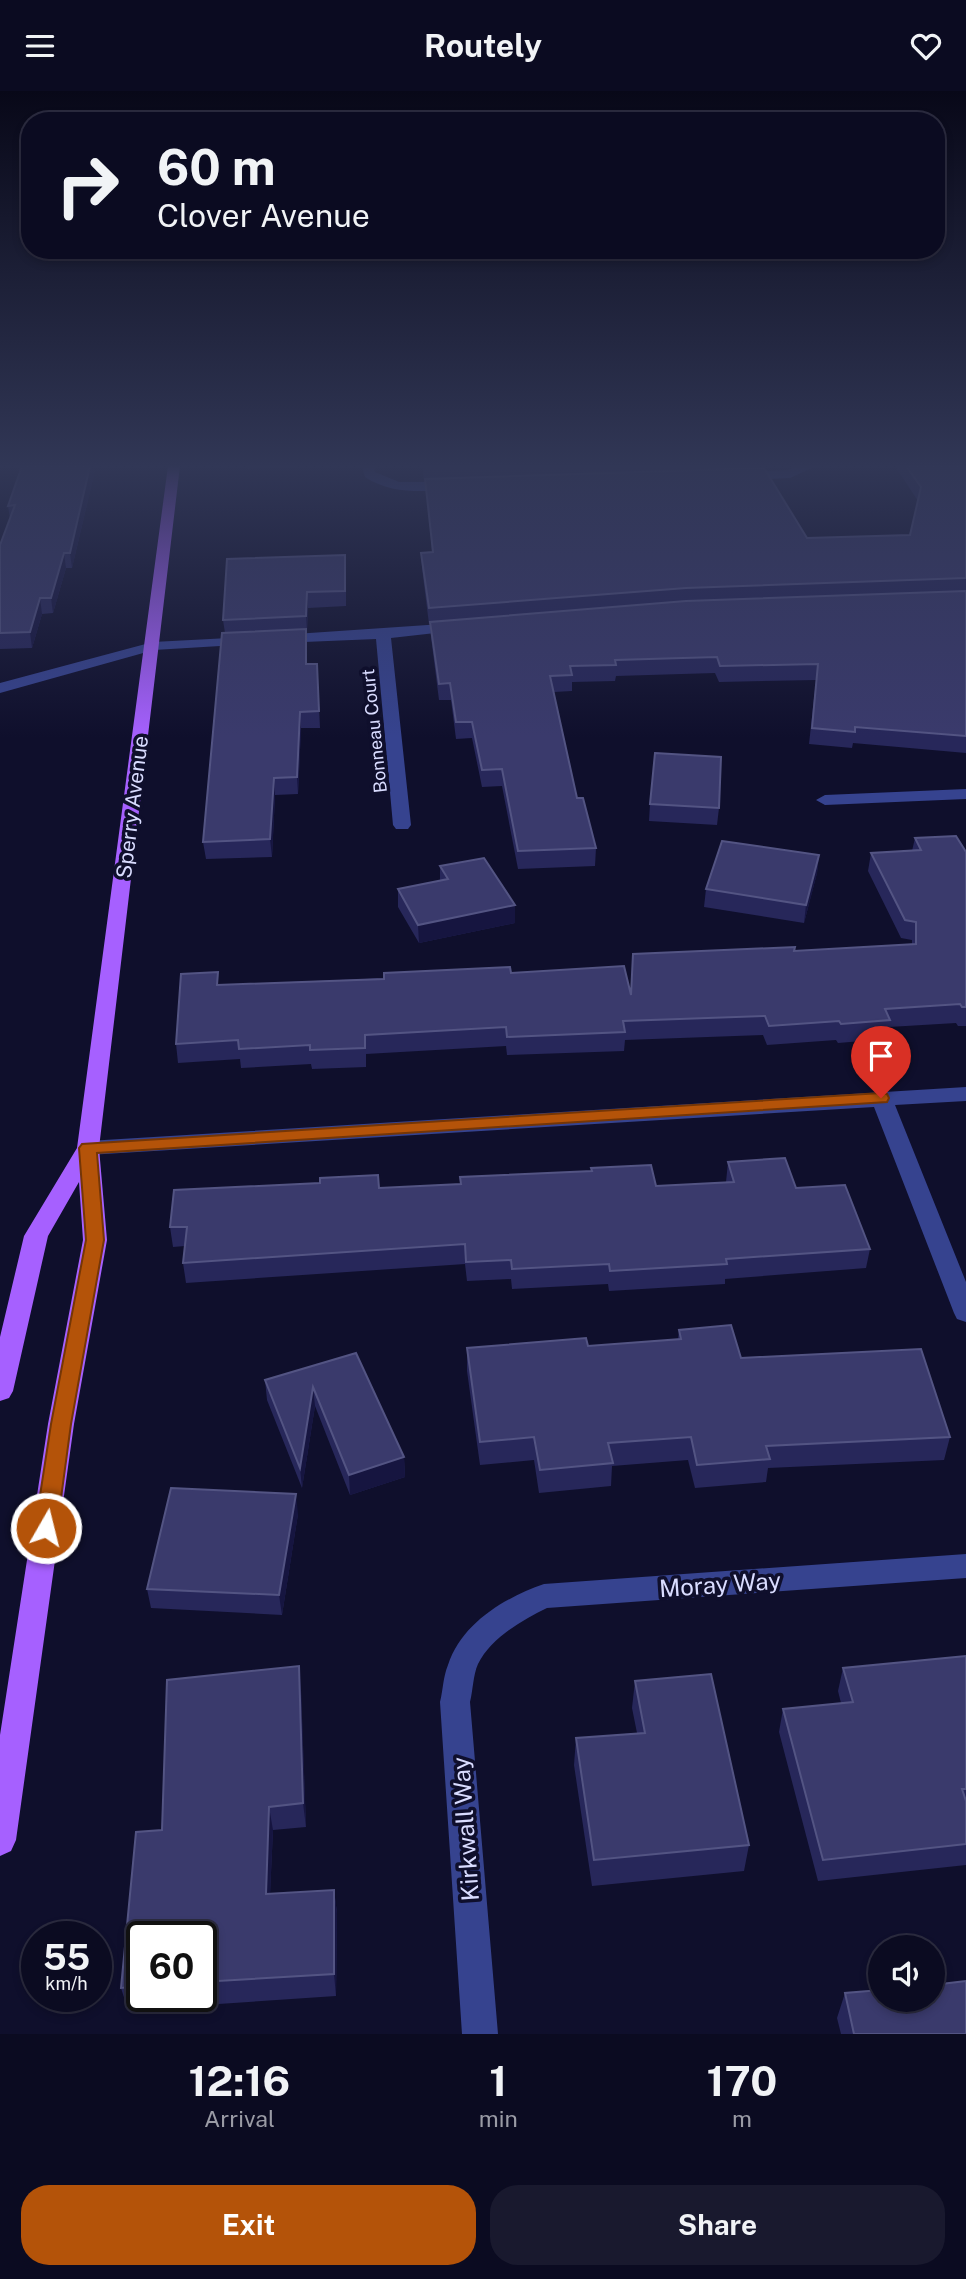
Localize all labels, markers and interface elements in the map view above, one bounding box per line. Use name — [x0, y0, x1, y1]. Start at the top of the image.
icon: menu — [21, 27, 59, 65]
text: Routely — [424, 27, 542, 64]
icon: heart — [907, 27, 945, 65]
text: 60 m — [157, 138, 276, 196]
icon: right — [42, 140, 133, 231]
text: Clover Avenue — [157, 197, 370, 234]
street label: Bonneau Court — [357, 668, 391, 794]
street label: Sperry Avenue — [111, 734, 153, 880]
pin — [851, 1026, 911, 1098]
icon: arrive — [862, 1037, 900, 1075]
position arrow — [9, 1491, 83, 1565]
street label: Moray Way — [658, 1566, 782, 1602]
street label: Kirkwall Way — [446, 1756, 484, 1902]
speed limit sign: 60 — [126, 1921, 217, 2012]
map controls — [868, 1935, 945, 2012]
button: sound — [868, 1935, 945, 2012]
text: 55 — [43, 1937, 90, 1978]
text: km/h — [45, 1973, 88, 1994]
text: 12:16 — [189, 2056, 290, 2105]
text: 1 — [489, 2056, 507, 2105]
text: 170 — [706, 2056, 777, 2105]
text: Arrival — [204, 2105, 275, 2132]
text: min — [479, 2105, 518, 2132]
text: m — [732, 2105, 752, 2132]
button: Exit — [21, 2185, 476, 2265]
button: Share — [490, 2185, 945, 2265]

